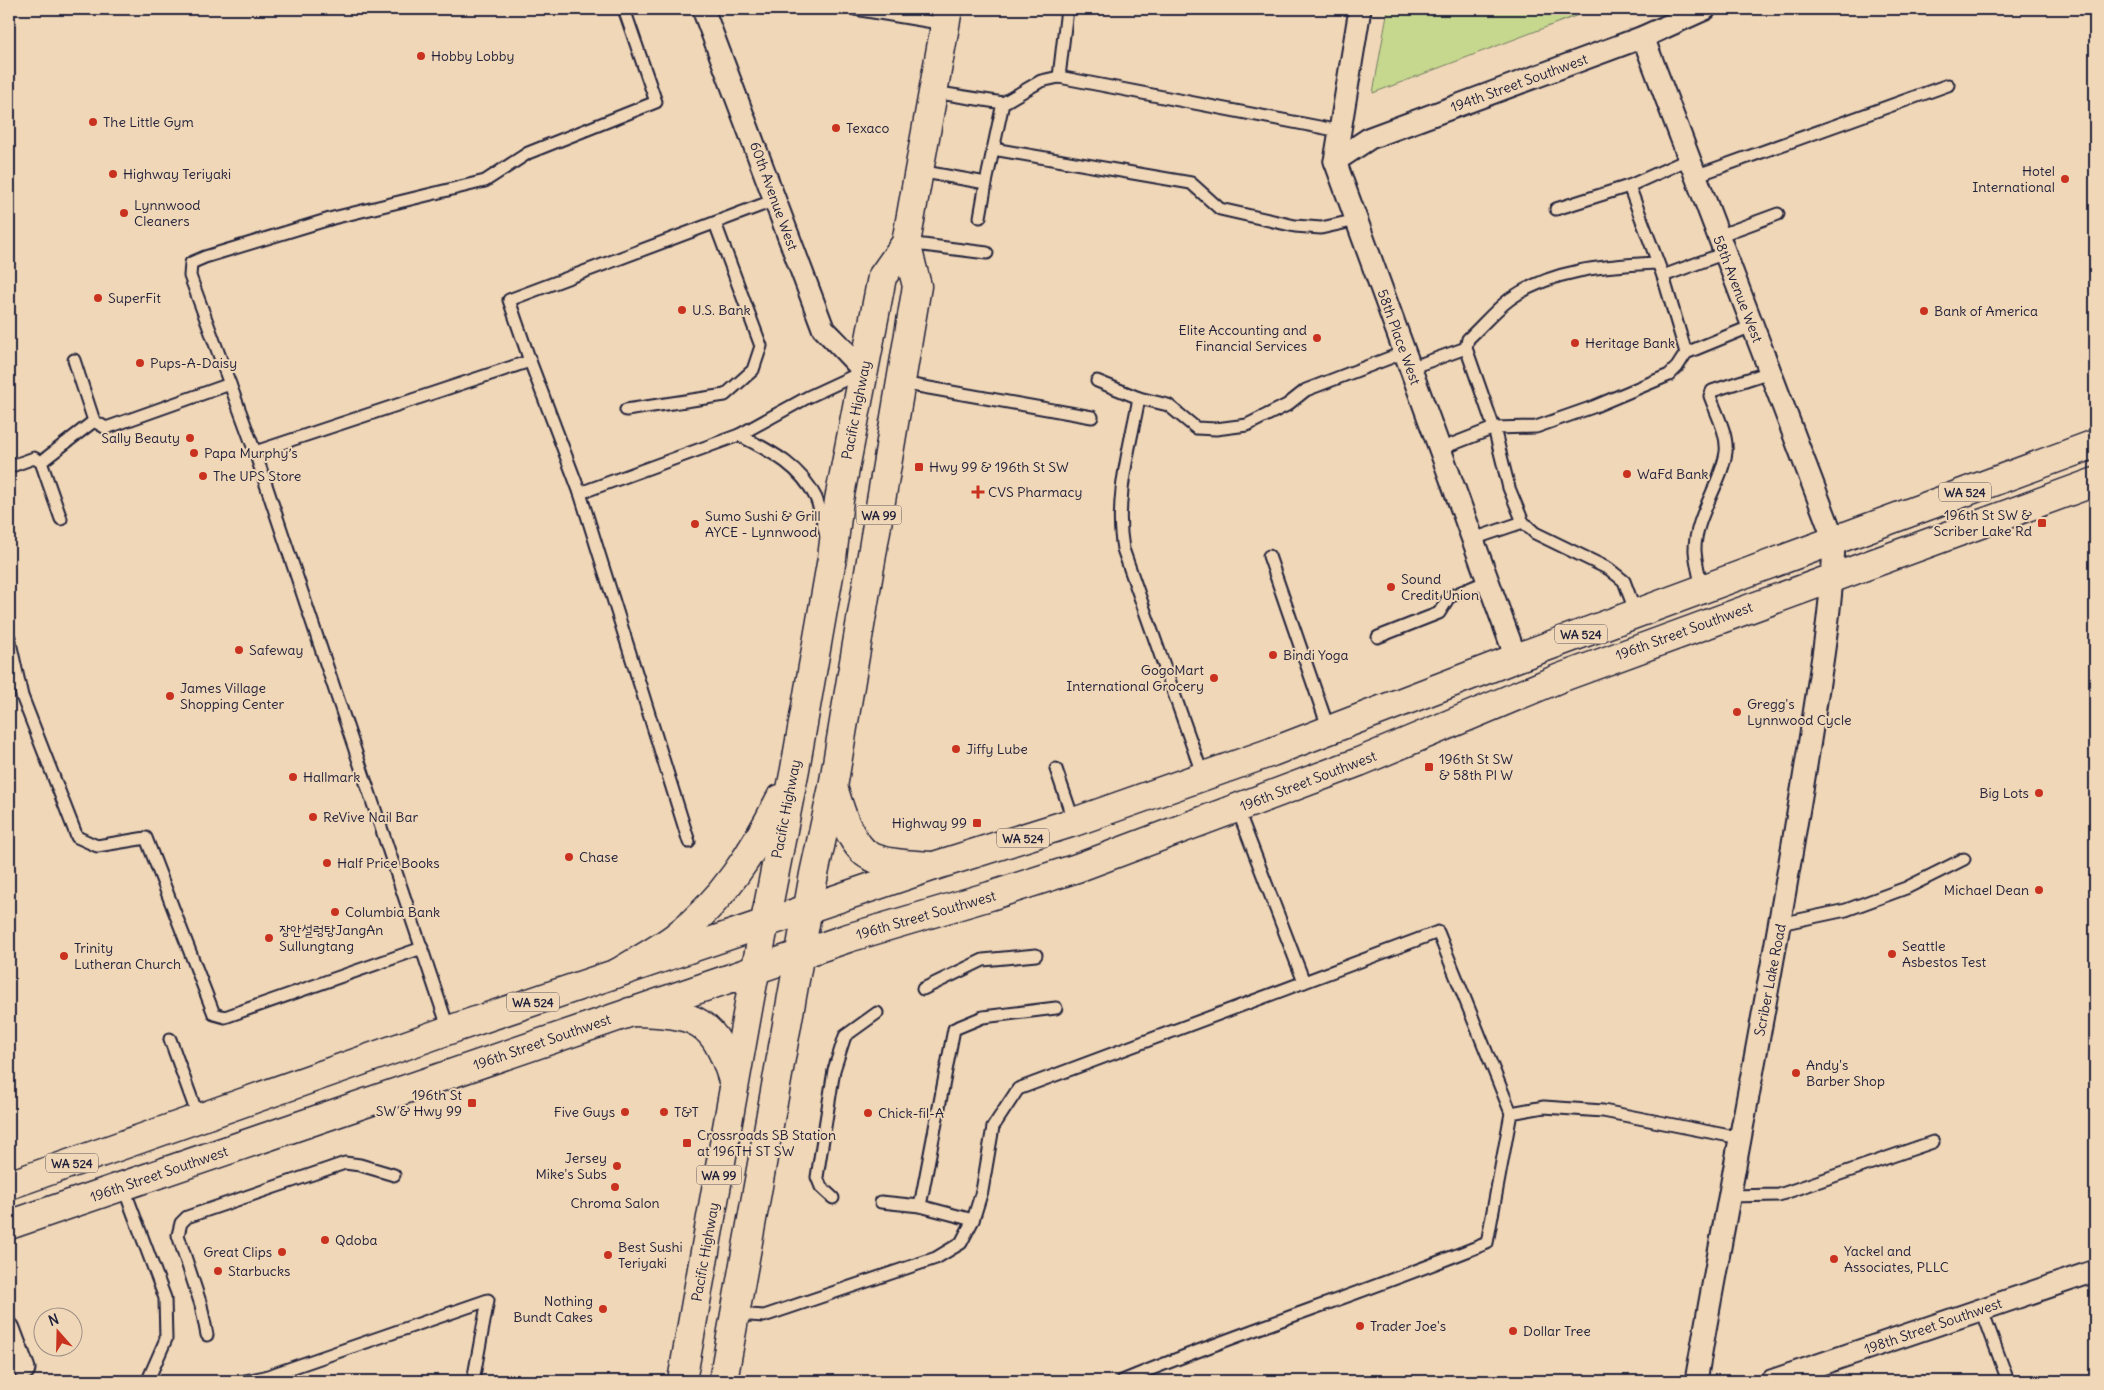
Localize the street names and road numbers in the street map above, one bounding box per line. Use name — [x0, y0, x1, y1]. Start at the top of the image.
street label: 194th Street Southwest — [1448, 50, 1590, 116]
street label: 60th Avenue West — [746, 139, 802, 253]
street label: 58th Avenue West — [1709, 233, 1767, 345]
street label: 58th Place West — [1373, 287, 1425, 387]
street label: Pacific Highway — [838, 359, 874, 461]
road number: WA 524 — [1939, 482, 1991, 502]
road number: WA 99 — [856, 506, 902, 524]
street label: 196th Street Southwest — [1613, 598, 1755, 664]
road number: WA 524 — [1555, 624, 1607, 644]
street label: 196th Street Southwest — [1237, 747, 1379, 815]
street label: Pacific Highway — [768, 758, 804, 860]
road number: WA 524 — [997, 828, 1049, 848]
street label: 196th Street Southwest — [854, 886, 998, 944]
street label: Scriber Lake Road — [1750, 922, 1790, 1038]
road number: WA 524 — [507, 992, 559, 1012]
street label: 196th Street Southwest — [471, 1010, 614, 1074]
street label: 196th Street Southwest — [88, 1142, 231, 1206]
road number: WA 524 — [46, 1154, 98, 1172]
road number: WA 99 — [696, 1166, 742, 1184]
street label: Pacific Highway — [687, 1201, 723, 1303]
street label: 198th Street Southwest — [1862, 1294, 2005, 1358]

